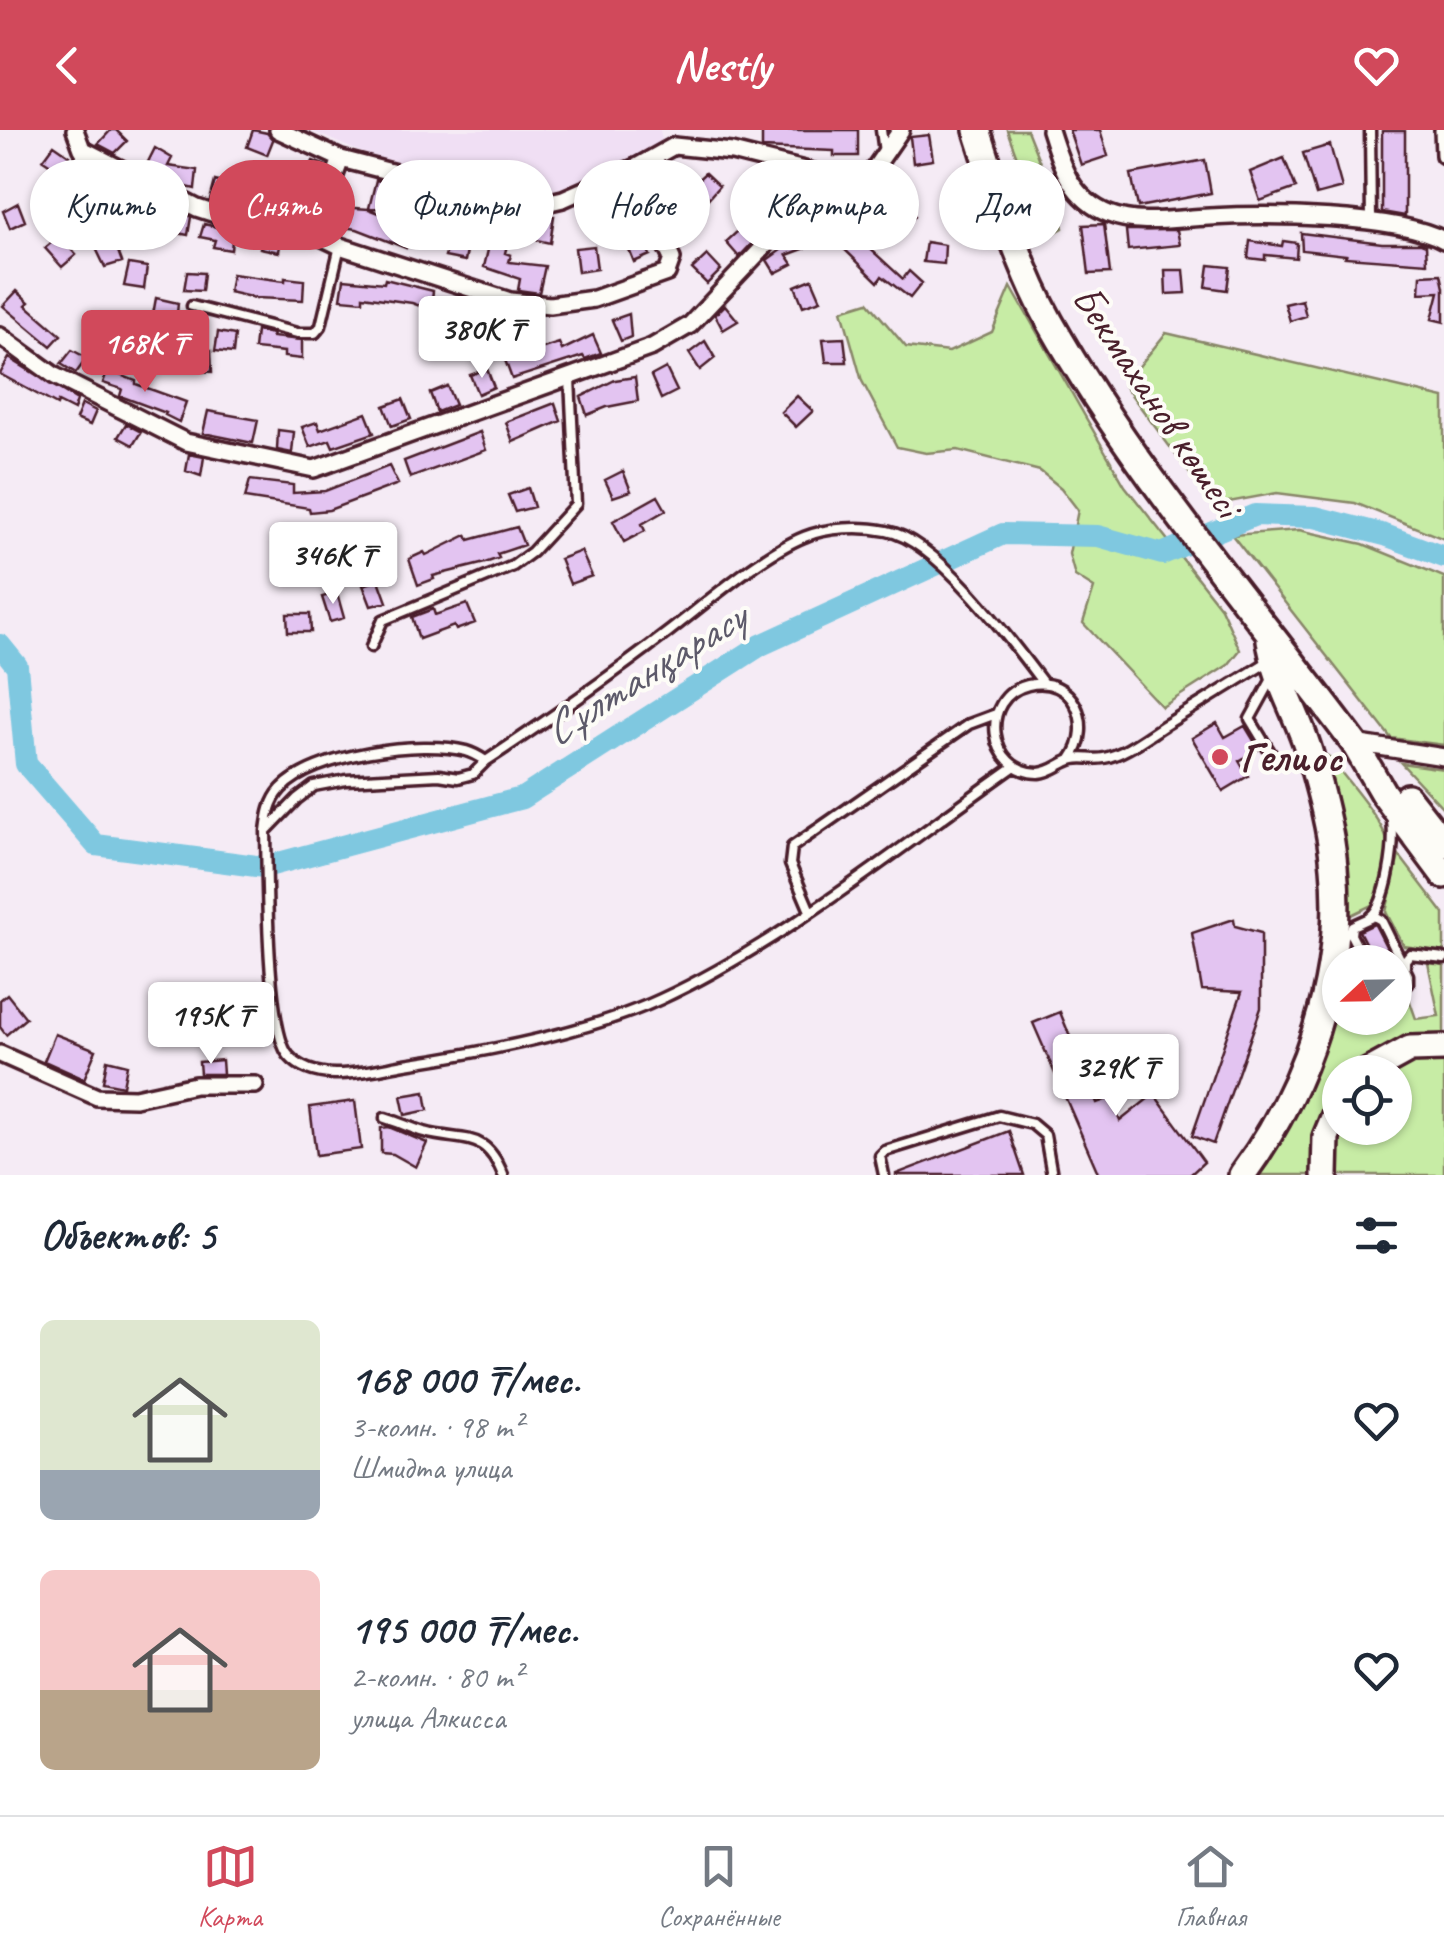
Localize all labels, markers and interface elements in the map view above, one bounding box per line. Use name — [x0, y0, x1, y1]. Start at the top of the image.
text: Nestly — [673, 37, 771, 94]
icon: back — [40, 38, 95, 93]
icon: heart — [1349, 38, 1404, 93]
chip: Купить — [30, 160, 189, 250]
chip: Снять — [209, 160, 355, 250]
chip: Фильтры — [375, 160, 554, 250]
chip: Новое — [574, 160, 710, 250]
chip: Квартира — [730, 160, 919, 250]
chip: Дом — [939, 160, 1065, 250]
street label: Бекмаханов көшесі — [1060, 275, 1257, 532]
pin: 380K ₸ — [401, 296, 563, 381]
text: 380K ₸ — [441, 308, 523, 349]
pin: 168K ₸ — [64, 310, 226, 395]
text: 168K ₸ — [103, 322, 187, 363]
pin: 346K ₸ — [252, 522, 414, 607]
text: 346K ₸ — [291, 534, 375, 575]
water label: Сұлтанқарасу — [532, 586, 762, 758]
place label: Гелиос — [1240, 731, 1343, 784]
marker: Гелиос — [1209, 746, 1231, 768]
north arrow — [1322, 945, 1412, 1035]
map controls — [1322, 945, 1412, 1145]
pin: 195K ₸ — [130, 982, 292, 1067]
text: 195K ₸ — [170, 994, 252, 1035]
pin: 329K ₸ — [1035, 1034, 1197, 1119]
text: 329K ₸ — [1075, 1046, 1157, 1087]
button: locate — [1322, 1055, 1412, 1145]
icon: filters — [1349, 1208, 1404, 1263]
text: Объектов: 5 — [40, 1209, 215, 1262]
text: 168 000 ₸/мес. — [350, 1353, 580, 1406]
icon: home — [120, 1360, 240, 1480]
icon: heart — [1349, 1393, 1404, 1448]
text: 3-комн. · 98 m² — [350, 1406, 522, 1447]
text: Шмидта улица — [350, 1447, 511, 1488]
text: 195 000 ₸/мес. — [350, 1603, 578, 1656]
icon: home — [120, 1610, 240, 1730]
icon: heart — [1349, 1643, 1404, 1698]
text: 2-комн. · 80 m² — [350, 1656, 522, 1697]
text: улица Алкисса — [350, 1697, 505, 1738]
tab: Карта — [198, 1839, 262, 1934]
tab: Сохранённые — [658, 1839, 780, 1934]
tab: Главная — [1176, 1839, 1246, 1934]

